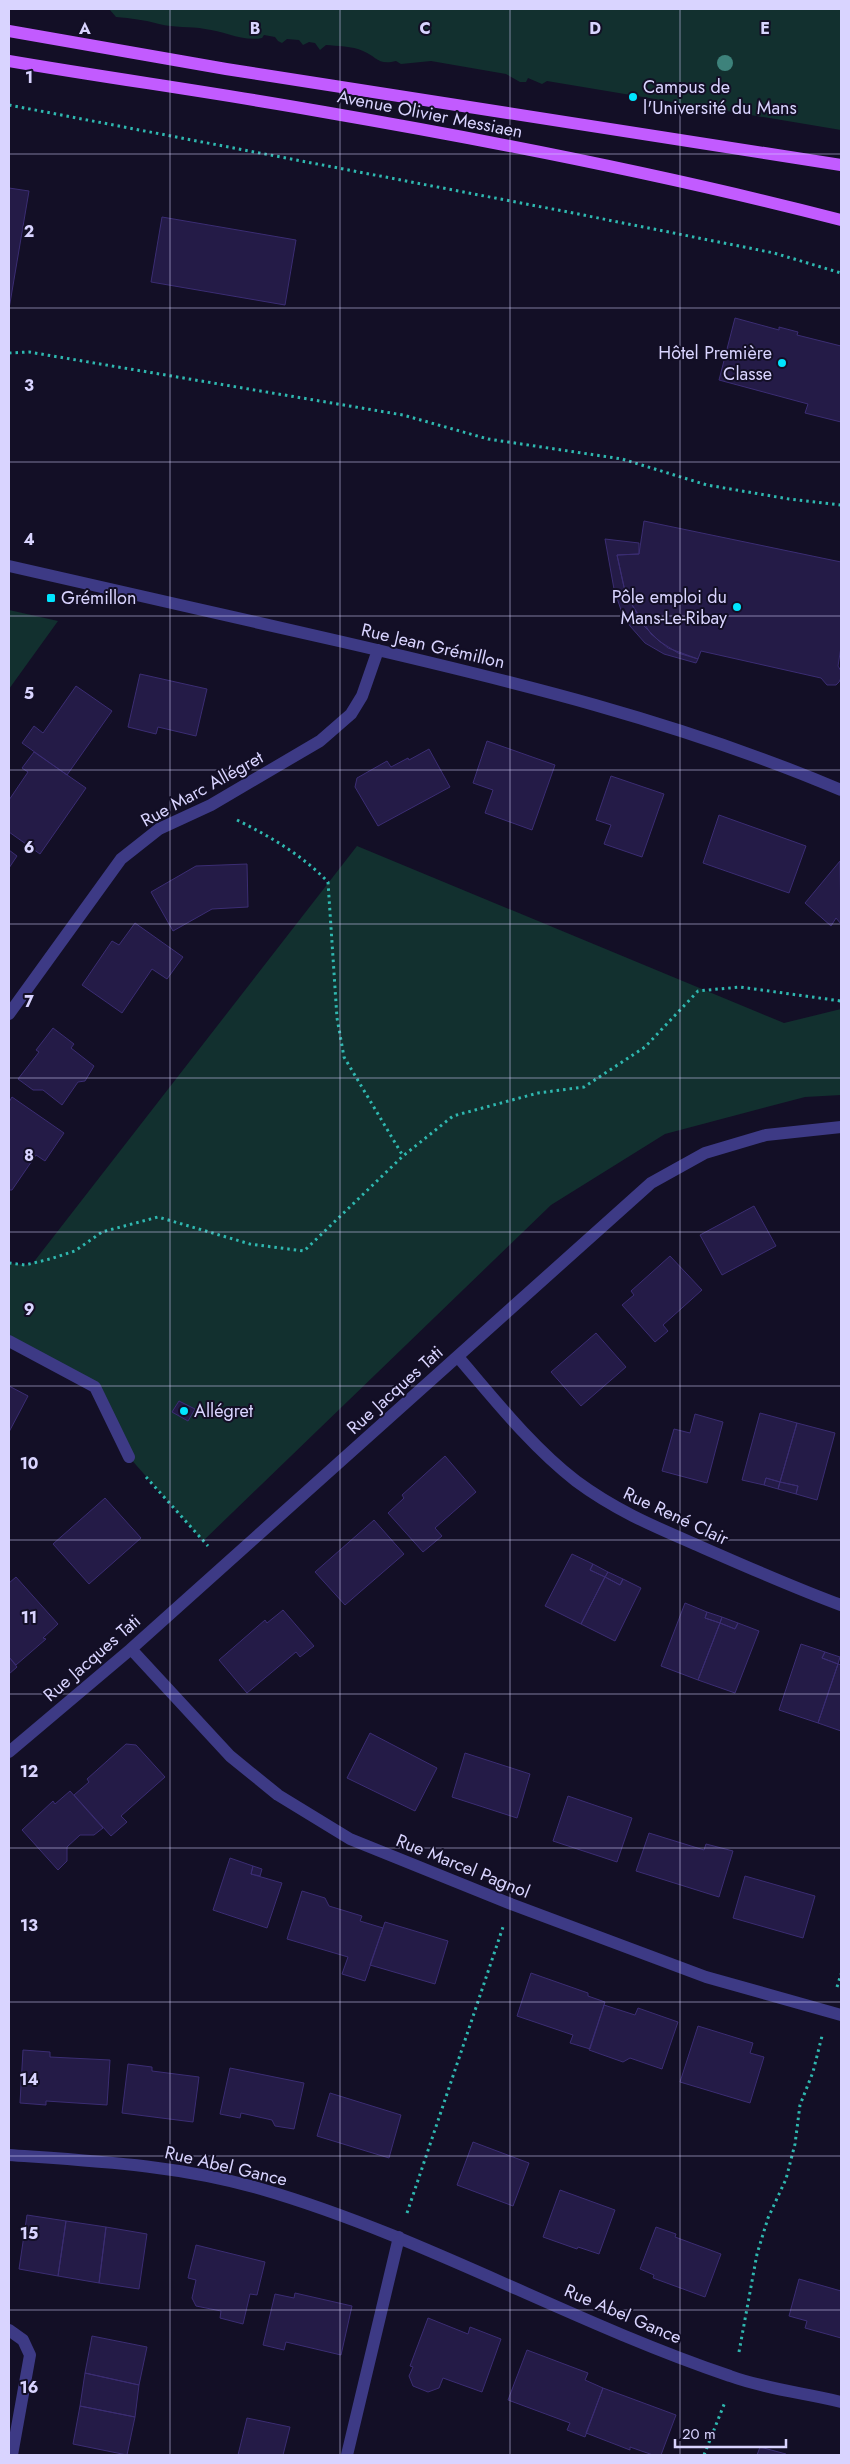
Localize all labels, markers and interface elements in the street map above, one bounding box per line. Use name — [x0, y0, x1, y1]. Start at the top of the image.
text: A — [78, 17, 91, 40]
text: B — [250, 17, 260, 40]
text: C — [419, 17, 431, 40]
text: D — [589, 17, 601, 40]
text: E — [760, 17, 770, 40]
text: 1 — [25, 66, 33, 89]
place label: Campus de l'Université du Mans — [643, 74, 797, 121]
street label: Avenue Olivier Messiaen — [335, 83, 525, 145]
marker: Campus de l'Université du Mans — [627, 91, 639, 103]
text: 2 — [24, 220, 34, 243]
place label: Hôtel Première Classe — [658, 340, 772, 387]
marker: Hôtel Première Classe — [776, 357, 788, 369]
text: 3 — [24, 374, 34, 397]
text: 4 — [23, 528, 35, 551]
place label: Pôle emploi du Mans-Le-Ribay — [612, 584, 727, 631]
place label: Grémillon — [61, 585, 136, 611]
marker: Grémillon — [45, 592, 57, 604]
marker: Pôle emploi du Mans-Le-Ribay — [731, 601, 743, 613]
street label: Rue Jean Grémillon — [359, 617, 507, 675]
text: 5 — [24, 682, 34, 705]
street label: Rue Marc Allégret — [136, 744, 269, 833]
text: 6 — [24, 836, 34, 859]
text: 7 — [24, 990, 34, 1013]
text: 8 — [24, 1144, 34, 1167]
text: 9 — [24, 1298, 34, 1321]
street label: Rue Jacques Tati — [341, 1340, 449, 1440]
place label: Allégret — [194, 1398, 254, 1424]
marker: Allégret — [178, 1405, 190, 1417]
text: 10 — [20, 1452, 38, 1475]
street label: Rue René Clair — [619, 1480, 734, 1552]
text: 11 — [21, 1606, 37, 1629]
street label: Rue Jacques Tati — [38, 1608, 146, 1708]
text: 12 — [20, 1760, 38, 1783]
street label: Rue Marcel Pagnol — [392, 1827, 534, 1905]
text: 13 — [20, 1914, 38, 1937]
text: 14 — [19, 2068, 39, 2091]
street label: Rue Abel Gance — [162, 2139, 290, 2193]
text: 15 — [20, 2222, 38, 2245]
street label: Rue Abel Gance — [560, 2278, 686, 2350]
text: 16 — [20, 2376, 38, 2399]
scale bar — [675, 2416, 786, 2448]
text: 20 m — [682, 2423, 716, 2445]

